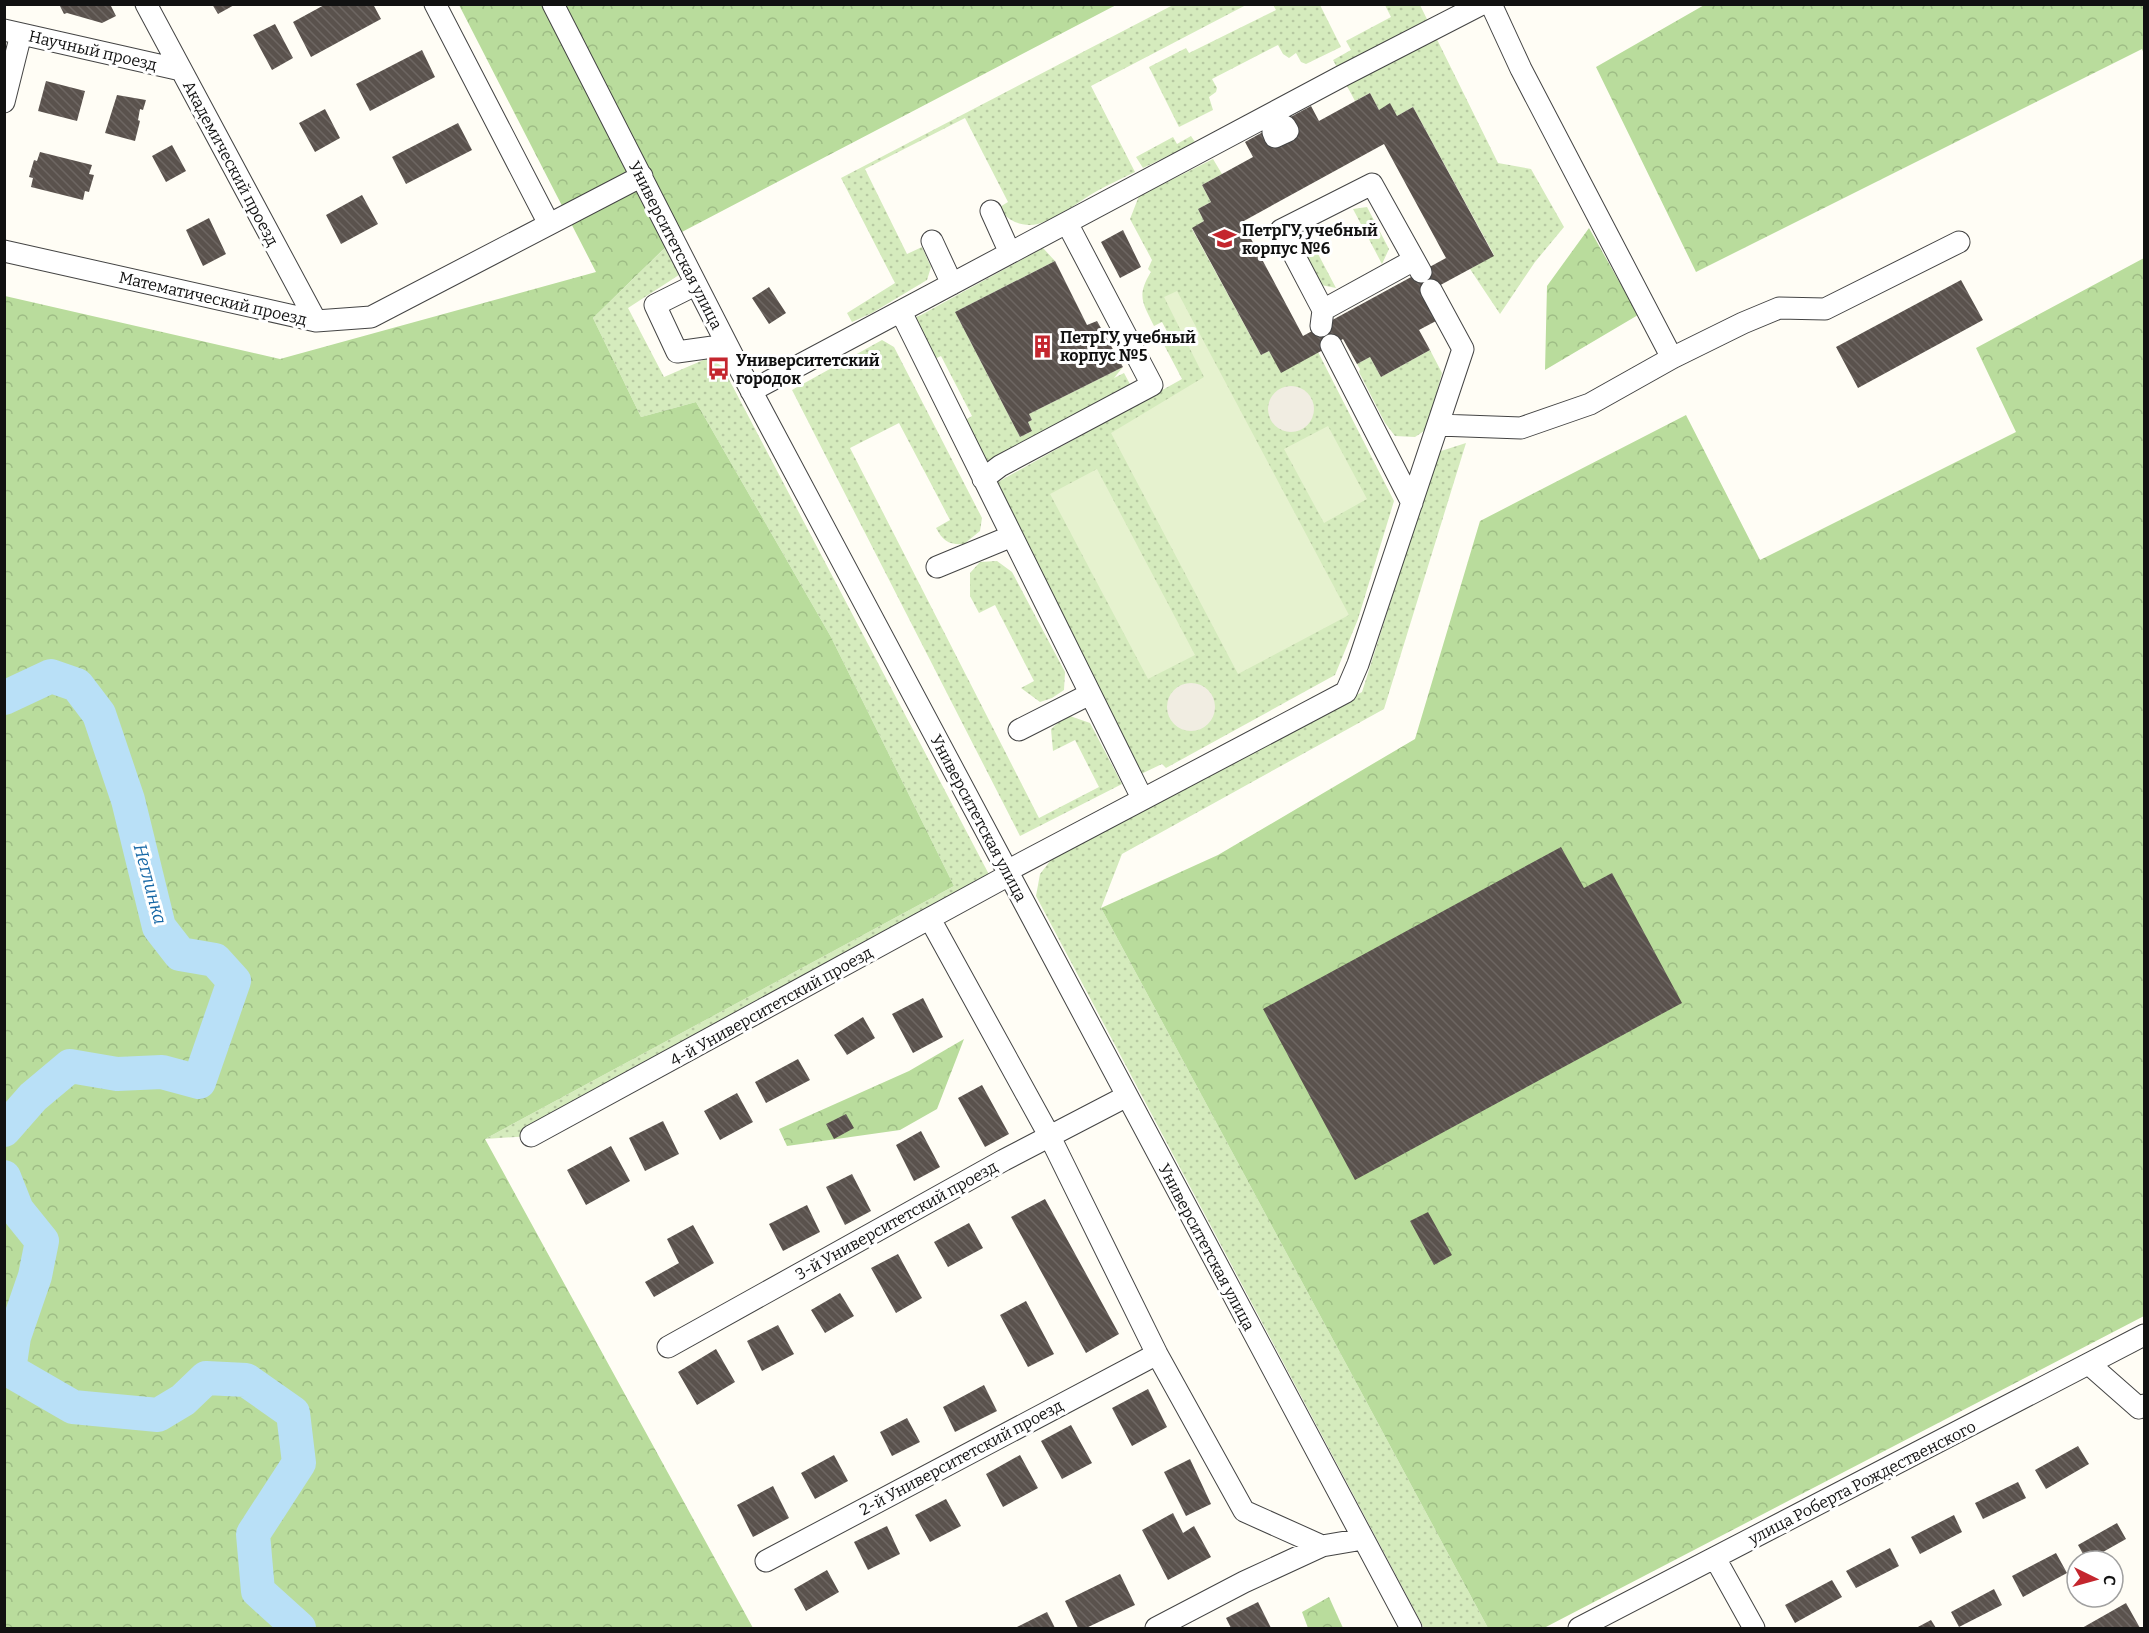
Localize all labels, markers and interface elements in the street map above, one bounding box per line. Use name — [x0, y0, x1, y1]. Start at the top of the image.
street label: Научный проезд — [27, 26, 159, 75]
street label: Академический проезд — [179, 77, 282, 249]
street label: Университетская улица — [625, 158, 726, 333]
place label: ПетрГУ, учебный корпус №6 — [1242, 221, 1378, 258]
school or university icon: ПетрГУ, учебный корпус №6 — [1211, 226, 1237, 252]
street label: Математический проезд — [117, 268, 309, 329]
place label: ПетрГУ, учебный корпус №5 — [1060, 328, 1196, 365]
building icon: ПетрГУ, учебный корпус №5 — [1029, 333, 1055, 359]
place label: Университетский городок — [736, 351, 880, 388]
bus stop icon: Университетский городок — [705, 356, 731, 382]
street label: Университетская улица — [926, 731, 1031, 905]
water label: Неглинка — [129, 841, 171, 927]
street label: 4-й Университетский проезд — [667, 943, 876, 1070]
street label: 3-й Университетский проезд — [792, 1157, 1001, 1284]
street label: Университетская улица — [1154, 1160, 1259, 1334]
street label: 2-й Университетский проезд — [856, 1395, 1067, 1519]
street label: улица Роберта Рождественского — [1745, 1417, 1979, 1549]
north arrow — [2065, 1549, 2125, 1609]
text: С — [2100, 1574, 2119, 1586]

